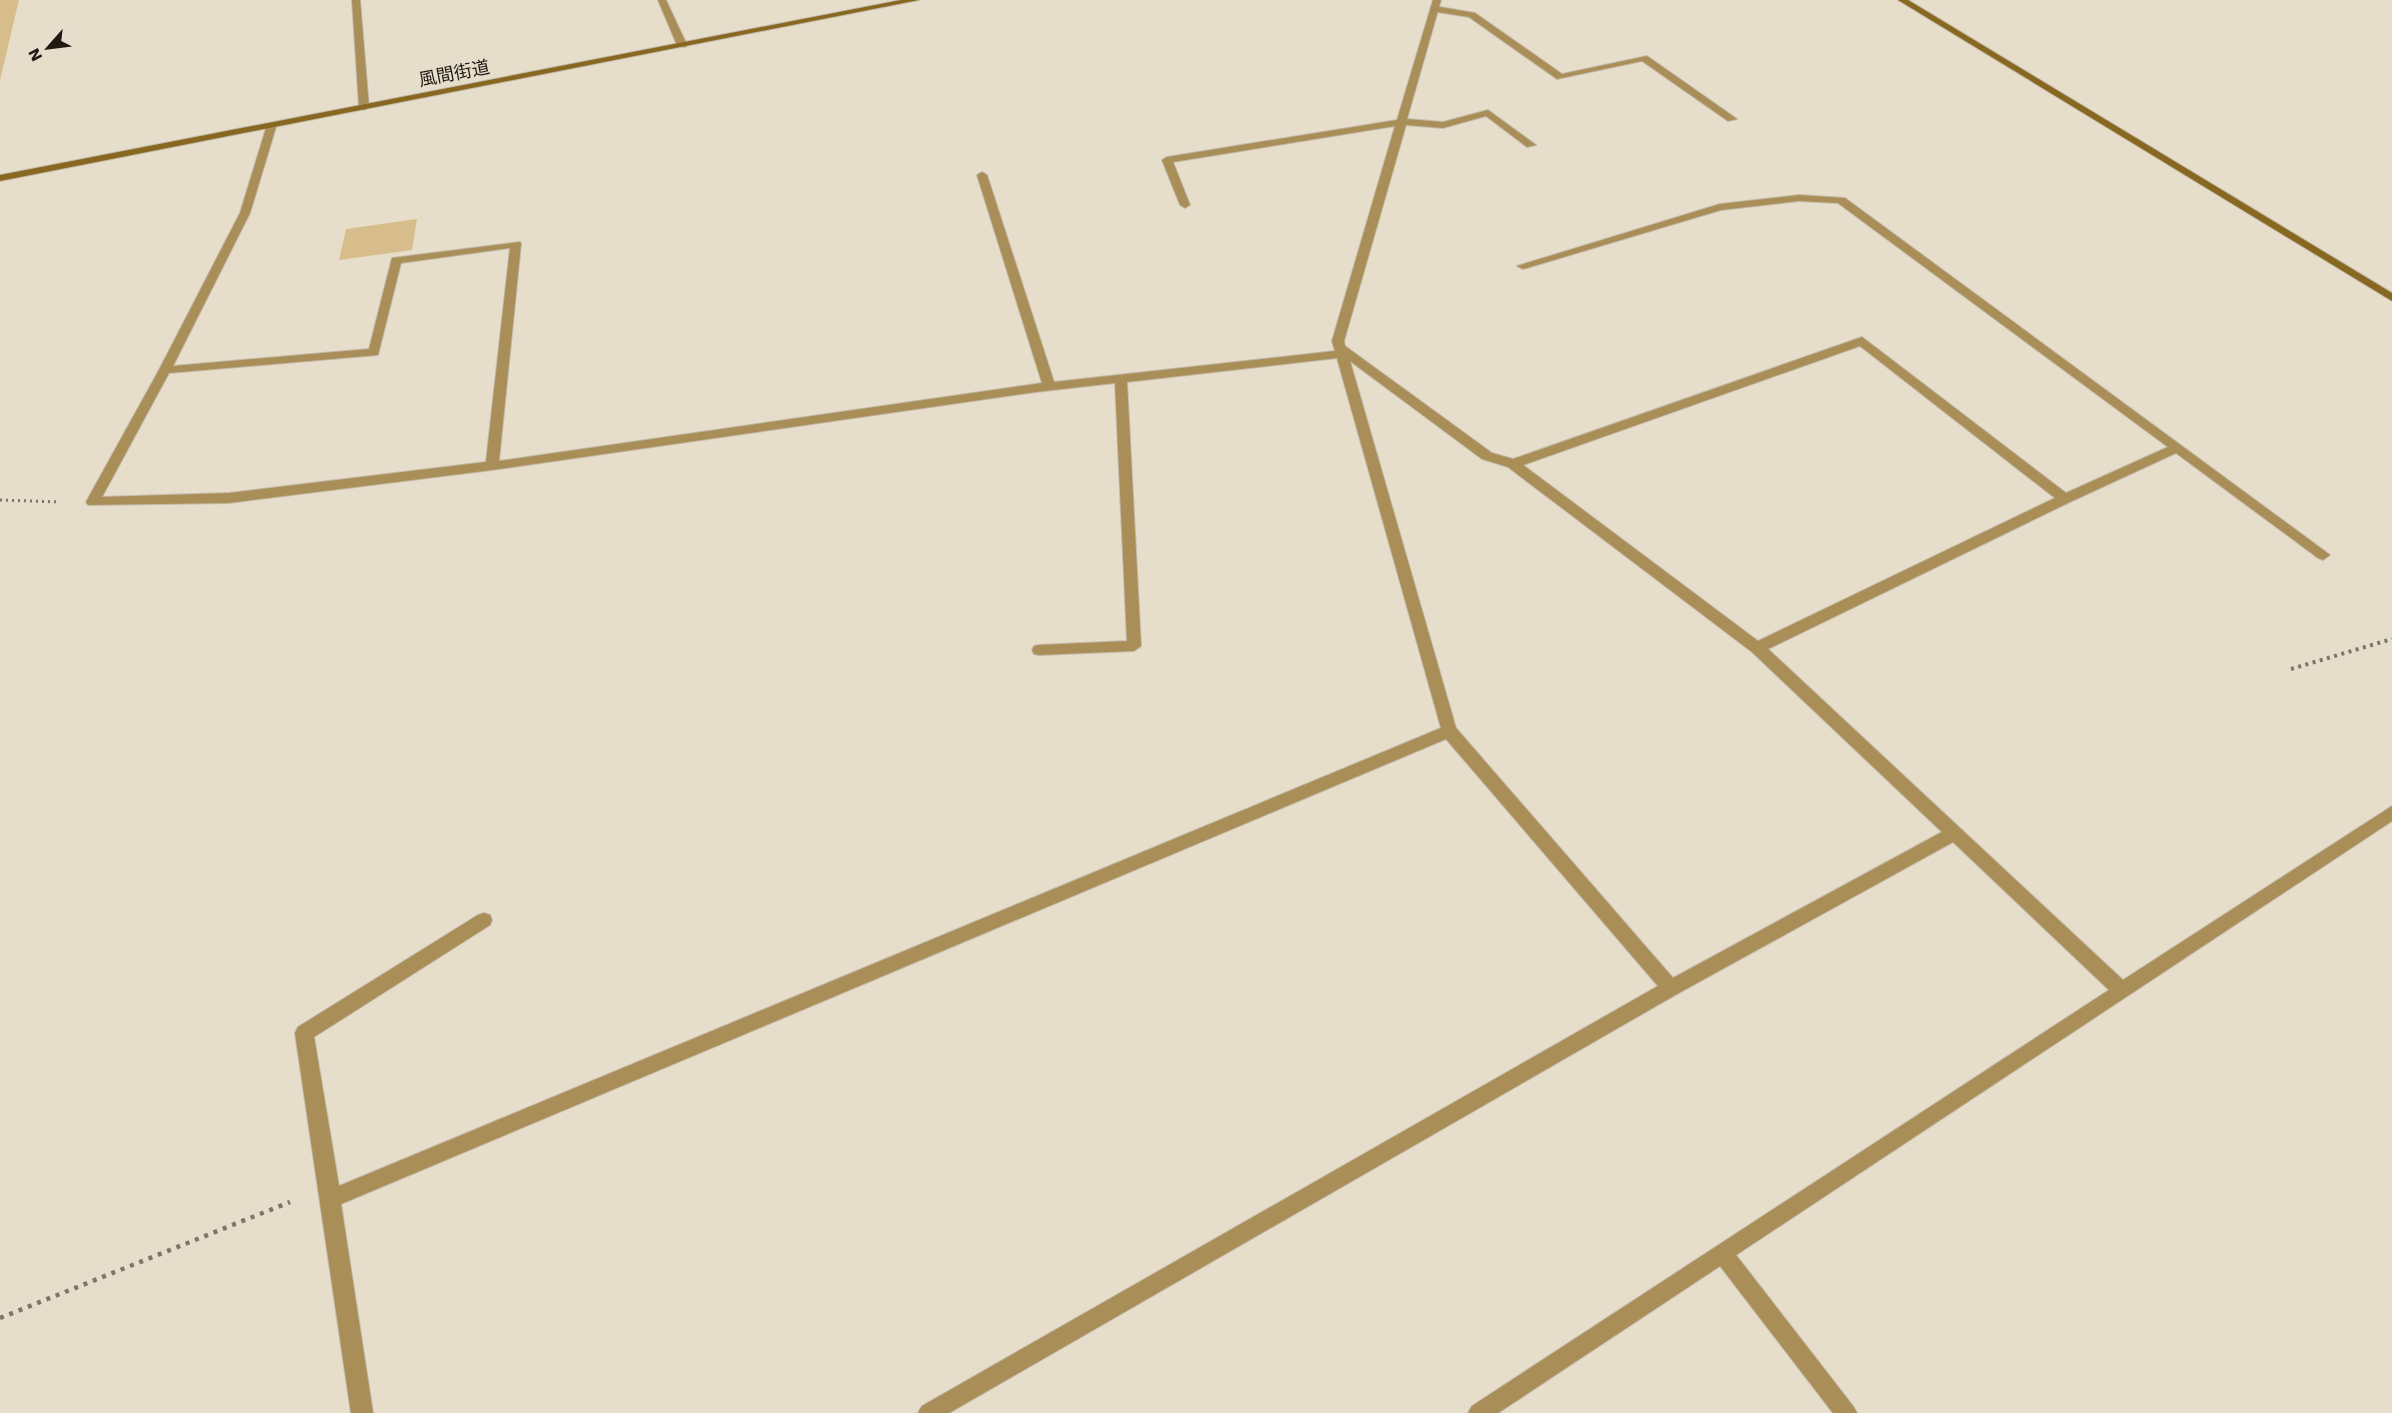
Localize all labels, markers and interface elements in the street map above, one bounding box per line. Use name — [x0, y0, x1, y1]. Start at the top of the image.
north arrow — [18, 18, 78, 78]
text: N — [24, 45, 46, 65]
street label: 風間街道 — [417, 56, 491, 90]

